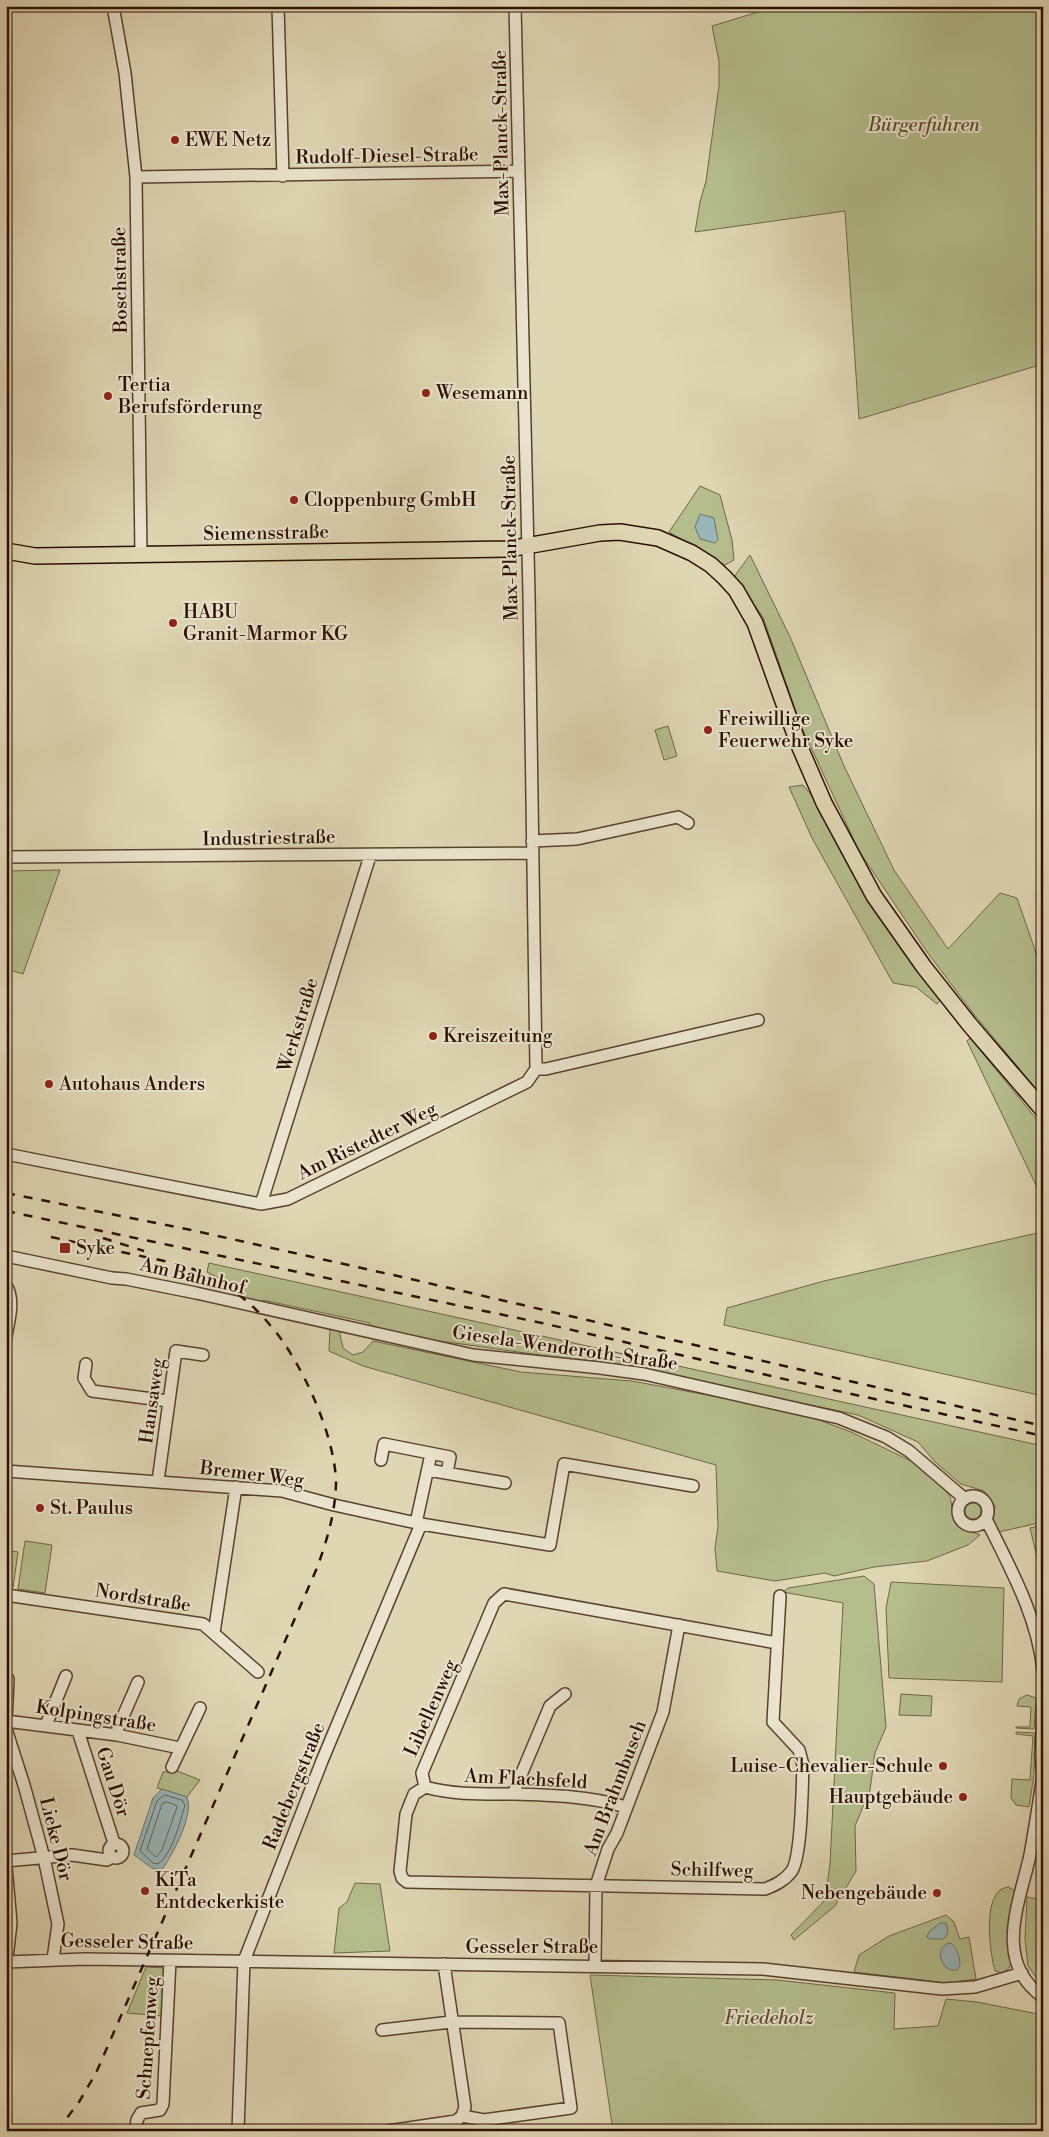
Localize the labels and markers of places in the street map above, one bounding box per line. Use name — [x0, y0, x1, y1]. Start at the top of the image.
place label: EWE Netz — [185, 128, 271, 152]
marker: EWE Netz — [169, 134, 181, 146]
place label: Tertia Berufsförderung — [117, 373, 262, 419]
place label: Wesemann — [435, 381, 528, 405]
marker: Wesemann — [420, 387, 432, 399]
marker: Tertia Berufsförderung — [102, 390, 114, 402]
place label: Cloppenburg GmbH — [304, 488, 476, 512]
marker: Cloppenburg GmbH — [288, 494, 300, 506]
place label: HABU Granit-Marmor KG — [183, 600, 348, 646]
marker: HABU Granit-Marmor KG — [167, 617, 179, 629]
place label: Freiwillige Feuerwehr Syke — [718, 707, 853, 753]
marker: Freiwillige Feuerwehr Syke — [702, 724, 714, 736]
place label: Kreiszeitung — [443, 1024, 553, 1048]
marker: Kreiszeitung — [427, 1030, 439, 1042]
place label: Autohaus Anders — [58, 1072, 205, 1096]
marker: Autohaus Anders — [43, 1078, 55, 1090]
place label: Syke — [76, 1236, 115, 1260]
marker: Syke — [58, 1241, 72, 1255]
place label: St. Paulus — [50, 1496, 133, 1520]
marker: St. Paulus — [34, 1502, 46, 1514]
place label: Luise-Chevalier-Schule — [730, 1754, 933, 1778]
marker: Luise-Chevalier-Schule — [937, 1760, 949, 1772]
place label: Hauptgebäude — [829, 1785, 953, 1809]
marker: Hauptgebäude — [957, 1791, 969, 1803]
place label: KiTa Entdeckerkiste — [155, 1868, 284, 1914]
place label: Nebengebäude — [801, 1881, 927, 1905]
marker: KiTa Entdeckerkiste — [139, 1885, 151, 1897]
marker: Nebengebäude — [931, 1887, 943, 1899]

